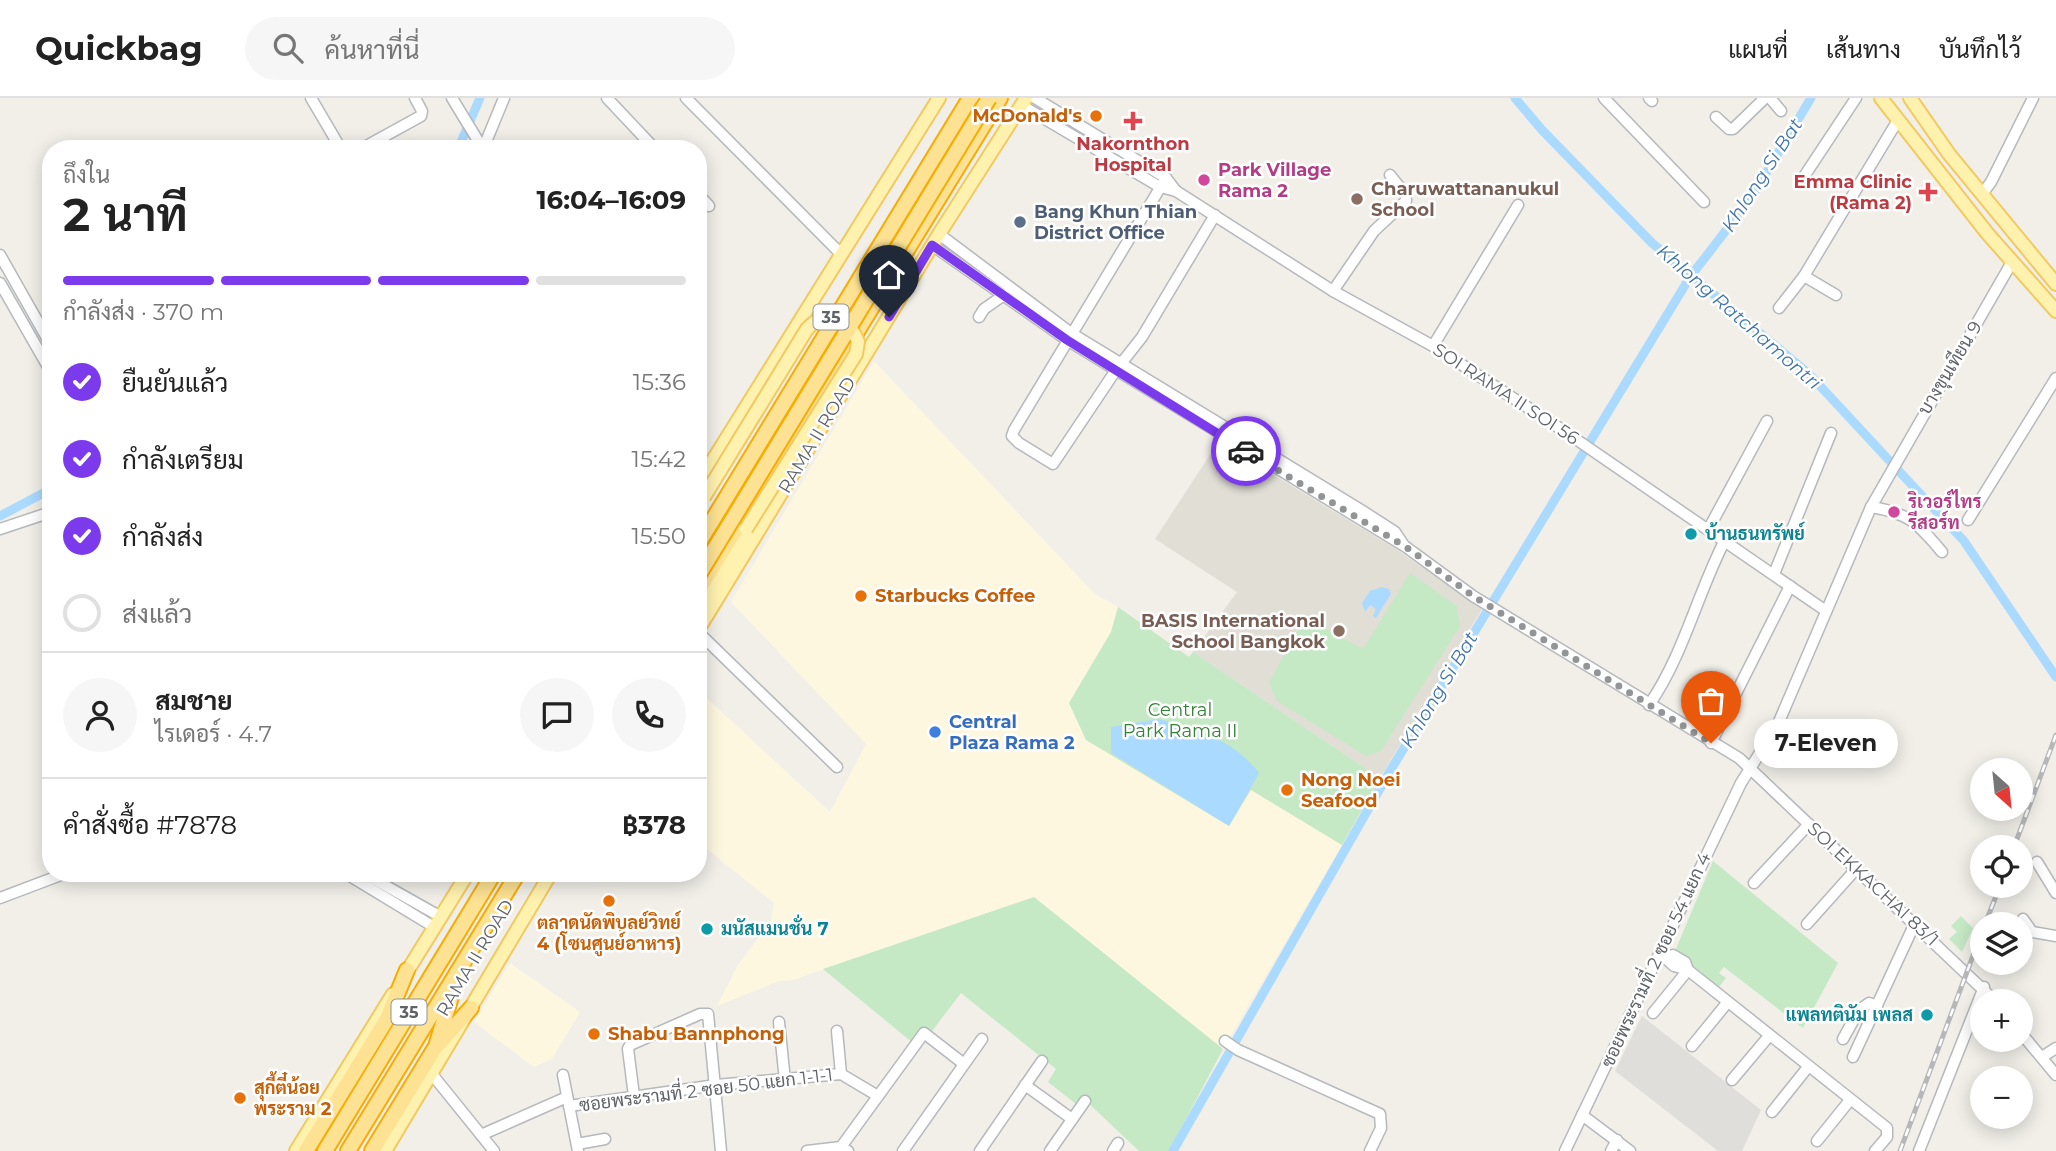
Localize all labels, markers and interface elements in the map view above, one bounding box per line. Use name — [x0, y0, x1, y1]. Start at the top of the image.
search box — [245, 17, 735, 80]
text: Quickbag — [35, 28, 203, 68]
icon: search — [269, 29, 307, 67]
text: ค้นหาที่นี่ — [325, 34, 420, 66]
text: แผนที่ — [1728, 35, 1788, 64]
text: เส้นทาง — [1826, 35, 1901, 64]
text: บันทึกไว้ — [1939, 35, 2021, 64]
place label: McDonald's — [972, 105, 1082, 127]
marker: McDonald's — [1088, 108, 1104, 124]
marker: Nakornthon Hospital — [1123, 111, 1143, 131]
water label: Khlong Si Bat — [1717, 114, 1807, 236]
place label: Nakornthon Hospital — [1076, 133, 1190, 176]
place label: Park Village Rama 2 — [1218, 159, 1331, 202]
text: ถึงใน — [63, 161, 110, 189]
place label: Emma Clinic (Rama 2) — [1794, 171, 1912, 214]
marker: Park Village Rama 2 — [1196, 172, 1212, 188]
place label: Charuwattananukul School — [1371, 178, 1559, 221]
marker: Emma Clinic (Rama 2) — [1918, 182, 1938, 202]
text: 16:04–16:09 — [536, 184, 686, 216]
text: 2 นาที — [63, 186, 188, 243]
marker: Charuwattananukul School — [1349, 191, 1365, 207]
place label: Bang Khun Thian District Office — [1034, 201, 1197, 244]
marker: Bang Khun Thian District Office — [1012, 214, 1028, 230]
water label: Khlong Ratchamontri — [1652, 240, 1826, 395]
pin — [859, 245, 919, 317]
icon: home — [870, 256, 908, 294]
text: กำลังส่ง · 370 m — [63, 298, 224, 326]
road number: 35 — [814, 304, 848, 330]
street label: บางขุนเทียน 9 — [1912, 316, 1987, 419]
street label: SOI RAMA II SOI 56 — [1429, 338, 1583, 450]
icon: check — [63, 363, 101, 401]
text: ยืนยันแล้ว — [122, 367, 228, 399]
text: 15:36 — [633, 368, 686, 396]
street label: RAMA II ROAD — [774, 373, 860, 497]
courier — [1211, 416, 1281, 486]
icon: car — [1227, 432, 1265, 470]
icon: check — [63, 440, 101, 478]
text: กำลังเตรียม — [122, 444, 244, 476]
text: 15:42 — [632, 445, 686, 473]
place label: ริเวอร์ไทร รีสอร์ท — [1907, 489, 1982, 534]
marker: ริเวอร์ไทร รีสอร์ท — [1886, 504, 1902, 520]
icon: check — [63, 517, 101, 555]
text: กำลังส่ง — [122, 521, 203, 553]
place label: บ้านธนทรัพย์ — [1705, 521, 1806, 545]
text: 15:50 — [632, 522, 686, 550]
marker: บ้านธนทรัพย์ — [1683, 526, 1699, 542]
place label: Starbucks Coffee — [875, 585, 1035, 607]
marker: Starbucks Coffee — [853, 588, 869, 604]
text: ส่งแล้ว — [122, 598, 192, 630]
place label: BASIS International School Bangkok — [1141, 610, 1325, 653]
marker: BASIS International School Bangkok — [1331, 623, 1347, 639]
water label: Khlong Si Bat — [1395, 628, 1483, 752]
pin — [1681, 671, 1741, 743]
button: person — [63, 678, 137, 752]
button: chat — [520, 678, 594, 752]
button: phone — [612, 678, 686, 752]
icon: bag — [1692, 682, 1730, 720]
text: สมชาย — [155, 685, 232, 717]
park label: Central Park Rama II — [1123, 699, 1237, 742]
place label: Central Plaza Rama 2 — [949, 711, 1075, 754]
callout: 7-Eleven — [1753, 718, 1896, 768]
text: ไรเดอร์ · 4.7 — [155, 720, 272, 748]
marker: Central Plaza Rama 2 — [927, 724, 943, 740]
text: 7-Eleven — [1775, 729, 1877, 757]
north arrow — [1970, 758, 2034, 821]
map controls — [1970, 758, 2033, 1129]
place label: Nong Noei Seafood — [1301, 769, 1401, 812]
marker: Nong Noei Seafood — [1279, 782, 1295, 798]
text: คำสั่งซื้อ #7878 — [63, 809, 237, 841]
text: ฿378 — [622, 809, 686, 841]
street label: SOI EKKACHAI 83/1 — [1803, 818, 1943, 950]
button: locate — [1970, 835, 2033, 898]
street label: ซอยพระรามที่ 2 ซอย 54 แยก 4 — [1592, 847, 1716, 1071]
marker: ตลาดนัดพิบูลย์วิทย์ 4 (โซนศูนย์อาหาร) — [601, 893, 617, 909]
street label: RAMA II ROAD — [432, 896, 518, 1020]
place label: ตลาดนัดพิบูลย์วิทย์ 4 (โซนศูนย์อาหาร) — [537, 910, 682, 957]
button: layers — [1970, 912, 2033, 975]
place label: มนัสแมนชั่น 7 — [721, 914, 829, 940]
marker: มนัสแมนชั่น 7 — [699, 921, 715, 937]
button: + — [1970, 989, 2033, 1052]
road number: 35 — [392, 1000, 426, 1024]
place label: แพลทตินัม เพลส — [1785, 1003, 1913, 1026]
marker: แพลทตินัม เพลส — [1919, 1007, 1935, 1023]
place label: Shabu Bannphong — [608, 1023, 785, 1045]
marker: Shabu Bannphong — [586, 1026, 602, 1042]
street label: ซอยพระรามที่ 2 ซอย 50 แยก 1-1-1 — [577, 1059, 834, 1116]
button: − — [1970, 1066, 2033, 1129]
place label: สุกี้ตี๋น้อย พระราม 2 — [254, 1071, 332, 1120]
marker: สุกี้ตี๋น้อย พระราม 2 — [232, 1090, 248, 1106]

